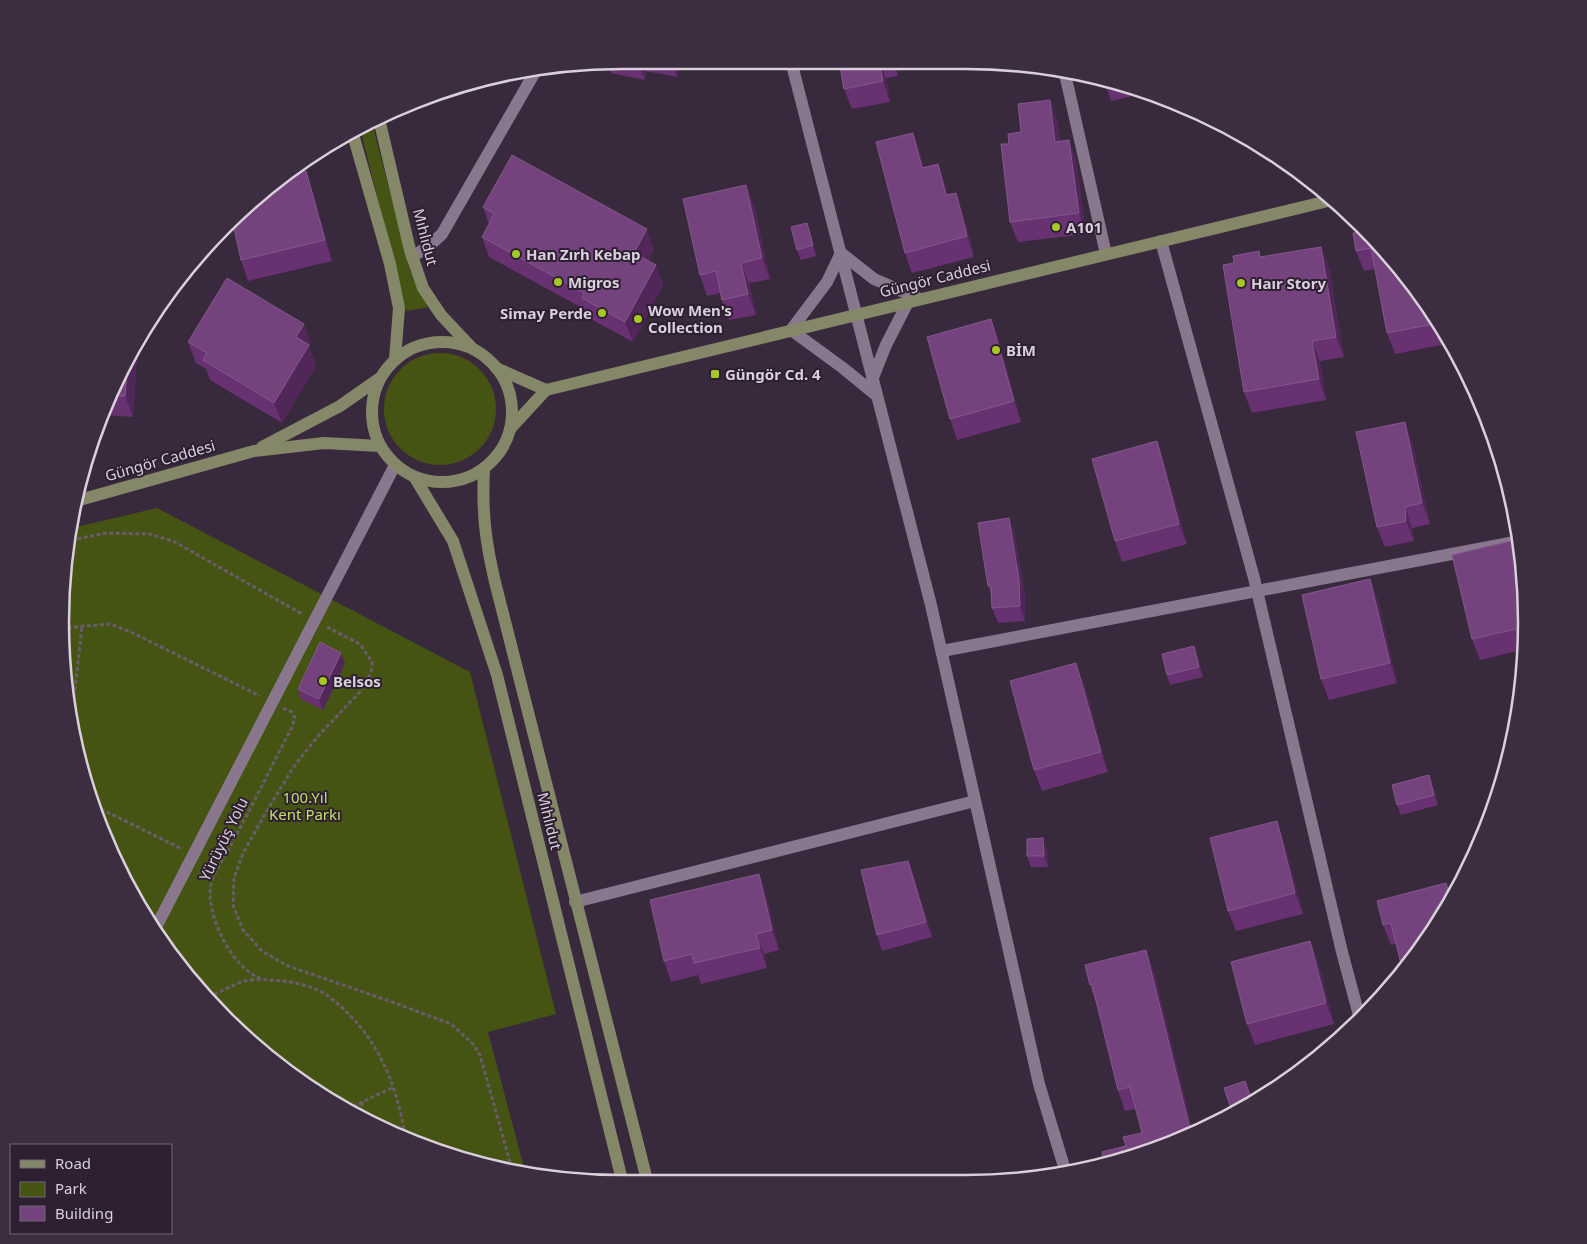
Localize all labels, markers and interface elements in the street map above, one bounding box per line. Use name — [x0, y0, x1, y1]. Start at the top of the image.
street label: Mıhlıdut — [409, 206, 443, 268]
place label: A101 — [1066, 217, 1102, 237]
marker: A101 — [1050, 221, 1062, 233]
place label: Han Zırh Kebap — [526, 244, 641, 264]
marker: Han Zırh Kebap — [510, 248, 522, 260]
street label: Güngör Caddesi — [877, 255, 993, 301]
place label: Migros — [568, 272, 619, 292]
place label: Haır Story — [1251, 273, 1326, 293]
marker: Migros — [552, 276, 564, 288]
marker: Haır Story — [1235, 277, 1247, 289]
place label: Wow Men's Collection — [648, 300, 732, 337]
place label: Simay Perde — [500, 303, 592, 323]
marker: Simay Perde — [596, 307, 608, 319]
marker: Wow Men's Collection — [632, 313, 644, 325]
place label: BİM — [1006, 340, 1036, 360]
marker: BİM — [990, 344, 1002, 356]
place label: Güngör Cd. 4 — [725, 364, 821, 384]
marker: Güngör Cd. 4 — [709, 368, 721, 380]
street label: Güngör Caddesi — [103, 435, 217, 485]
place label: Belsos — [333, 671, 381, 691]
marker: Belsos — [317, 675, 329, 687]
park label: 100.Yıl Kent Parkı — [269, 787, 341, 824]
street label: Mıhlıdut — [533, 790, 567, 852]
street label: Yürüyüş Yolu — [194, 794, 252, 884]
legend — [10, 1144, 172, 1234]
text: Road — [55, 1153, 91, 1173]
text: Park — [55, 1178, 87, 1198]
text: Building — [55, 1203, 113, 1223]

